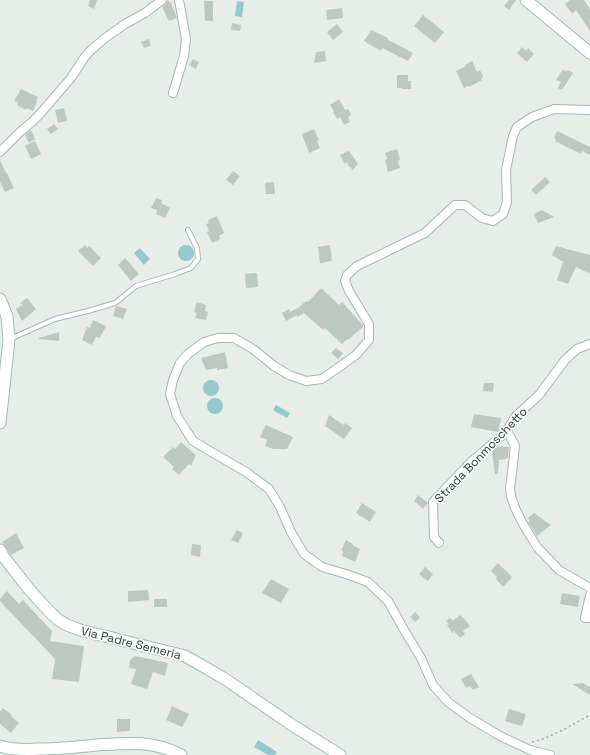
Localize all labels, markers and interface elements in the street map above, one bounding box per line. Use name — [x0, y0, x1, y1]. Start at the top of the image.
street label: Strada Bonmoschetto — [431, 404, 531, 506]
street label: Via Padre Semeria — [79, 623, 183, 663]

